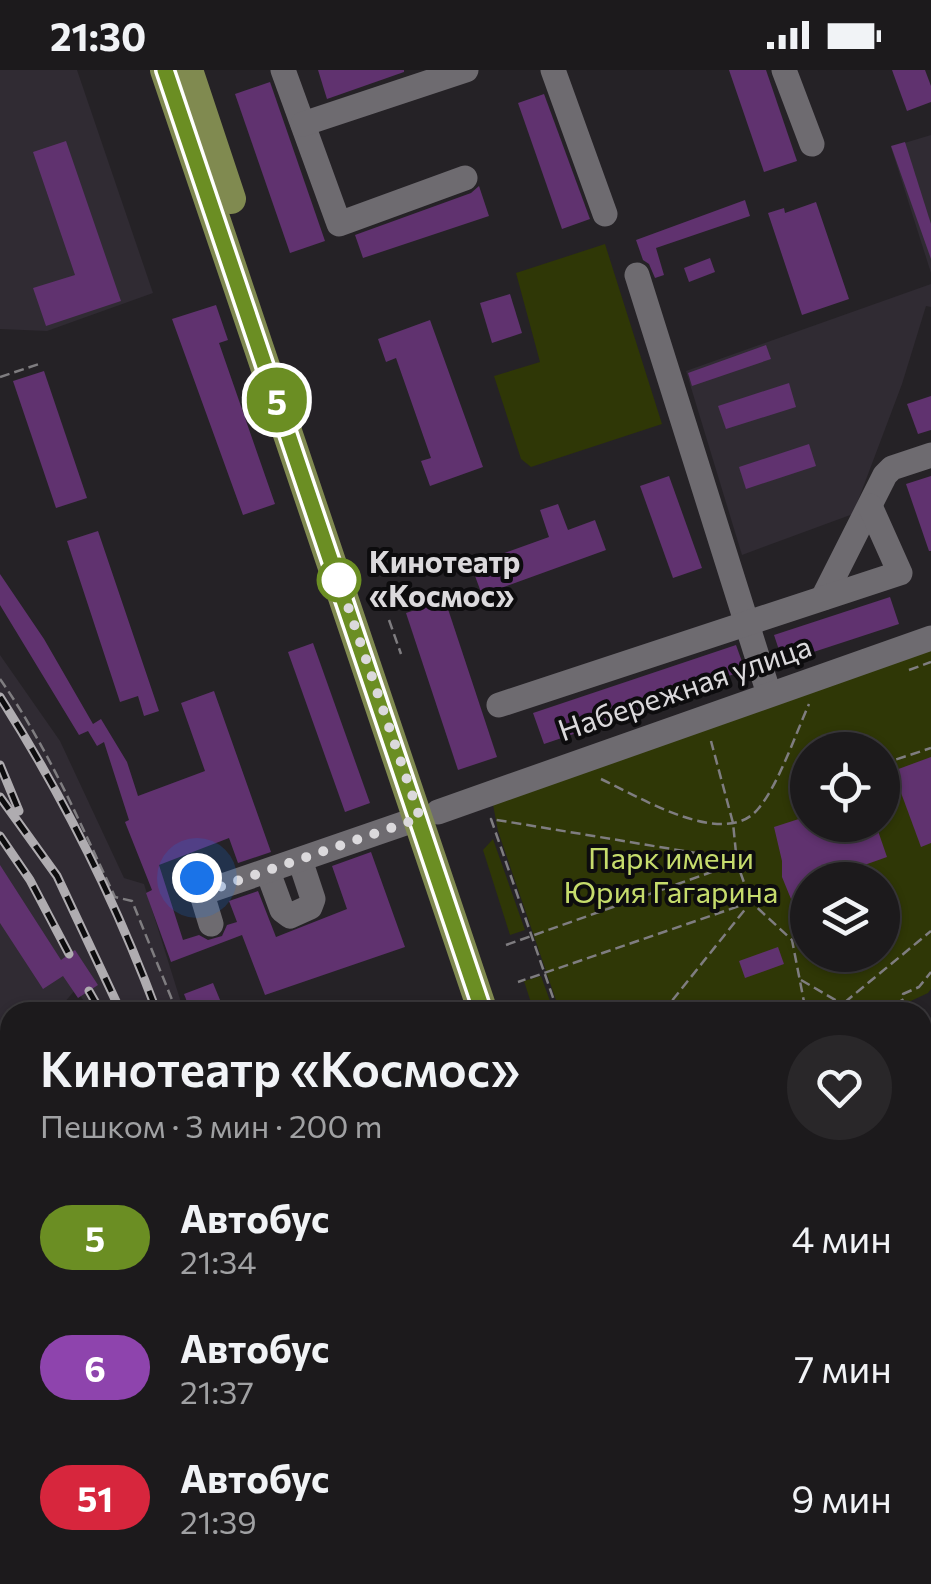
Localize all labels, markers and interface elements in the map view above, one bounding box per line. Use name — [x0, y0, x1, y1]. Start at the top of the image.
text: 21:30 — [50, 12, 146, 59]
line badge: 5 — [244, 368, 310, 432]
text: 5 — [267, 379, 287, 422]
place label: Кинотеатр «Космос» — [369, 542, 521, 613]
marker: Кинотеатр «Космос» — [318, 559, 360, 601]
street label: Набережная улица — [553, 626, 816, 747]
map controls — [790, 732, 900, 972]
button: locate — [790, 732, 900, 842]
park label: Парк имени Юрия Гагарина — [564, 838, 778, 909]
your location — [172, 853, 222, 903]
button: layers — [790, 862, 900, 972]
button: heart — [787, 1035, 892, 1140]
text: Кинотеатр «Космос» — [40, 1038, 520, 1097]
text: Пешком · 3 мин · 200 m — [40, 1105, 382, 1145]
text: Автобус — [180, 1194, 330, 1241]
text: 4 мин — [791, 1214, 892, 1261]
text: 5 — [85, 1216, 105, 1259]
text: 21:34 — [180, 1241, 256, 1281]
text: Автобус — [180, 1324, 330, 1371]
text: 7 мин — [794, 1344, 892, 1391]
text: 6 — [84, 1346, 106, 1389]
text: 21:37 — [180, 1371, 254, 1411]
text: Автобус — [180, 1454, 330, 1501]
text: 9 мин — [791, 1474, 892, 1521]
text: 51 — [77, 1476, 113, 1519]
text: 21:39 — [180, 1501, 257, 1541]

